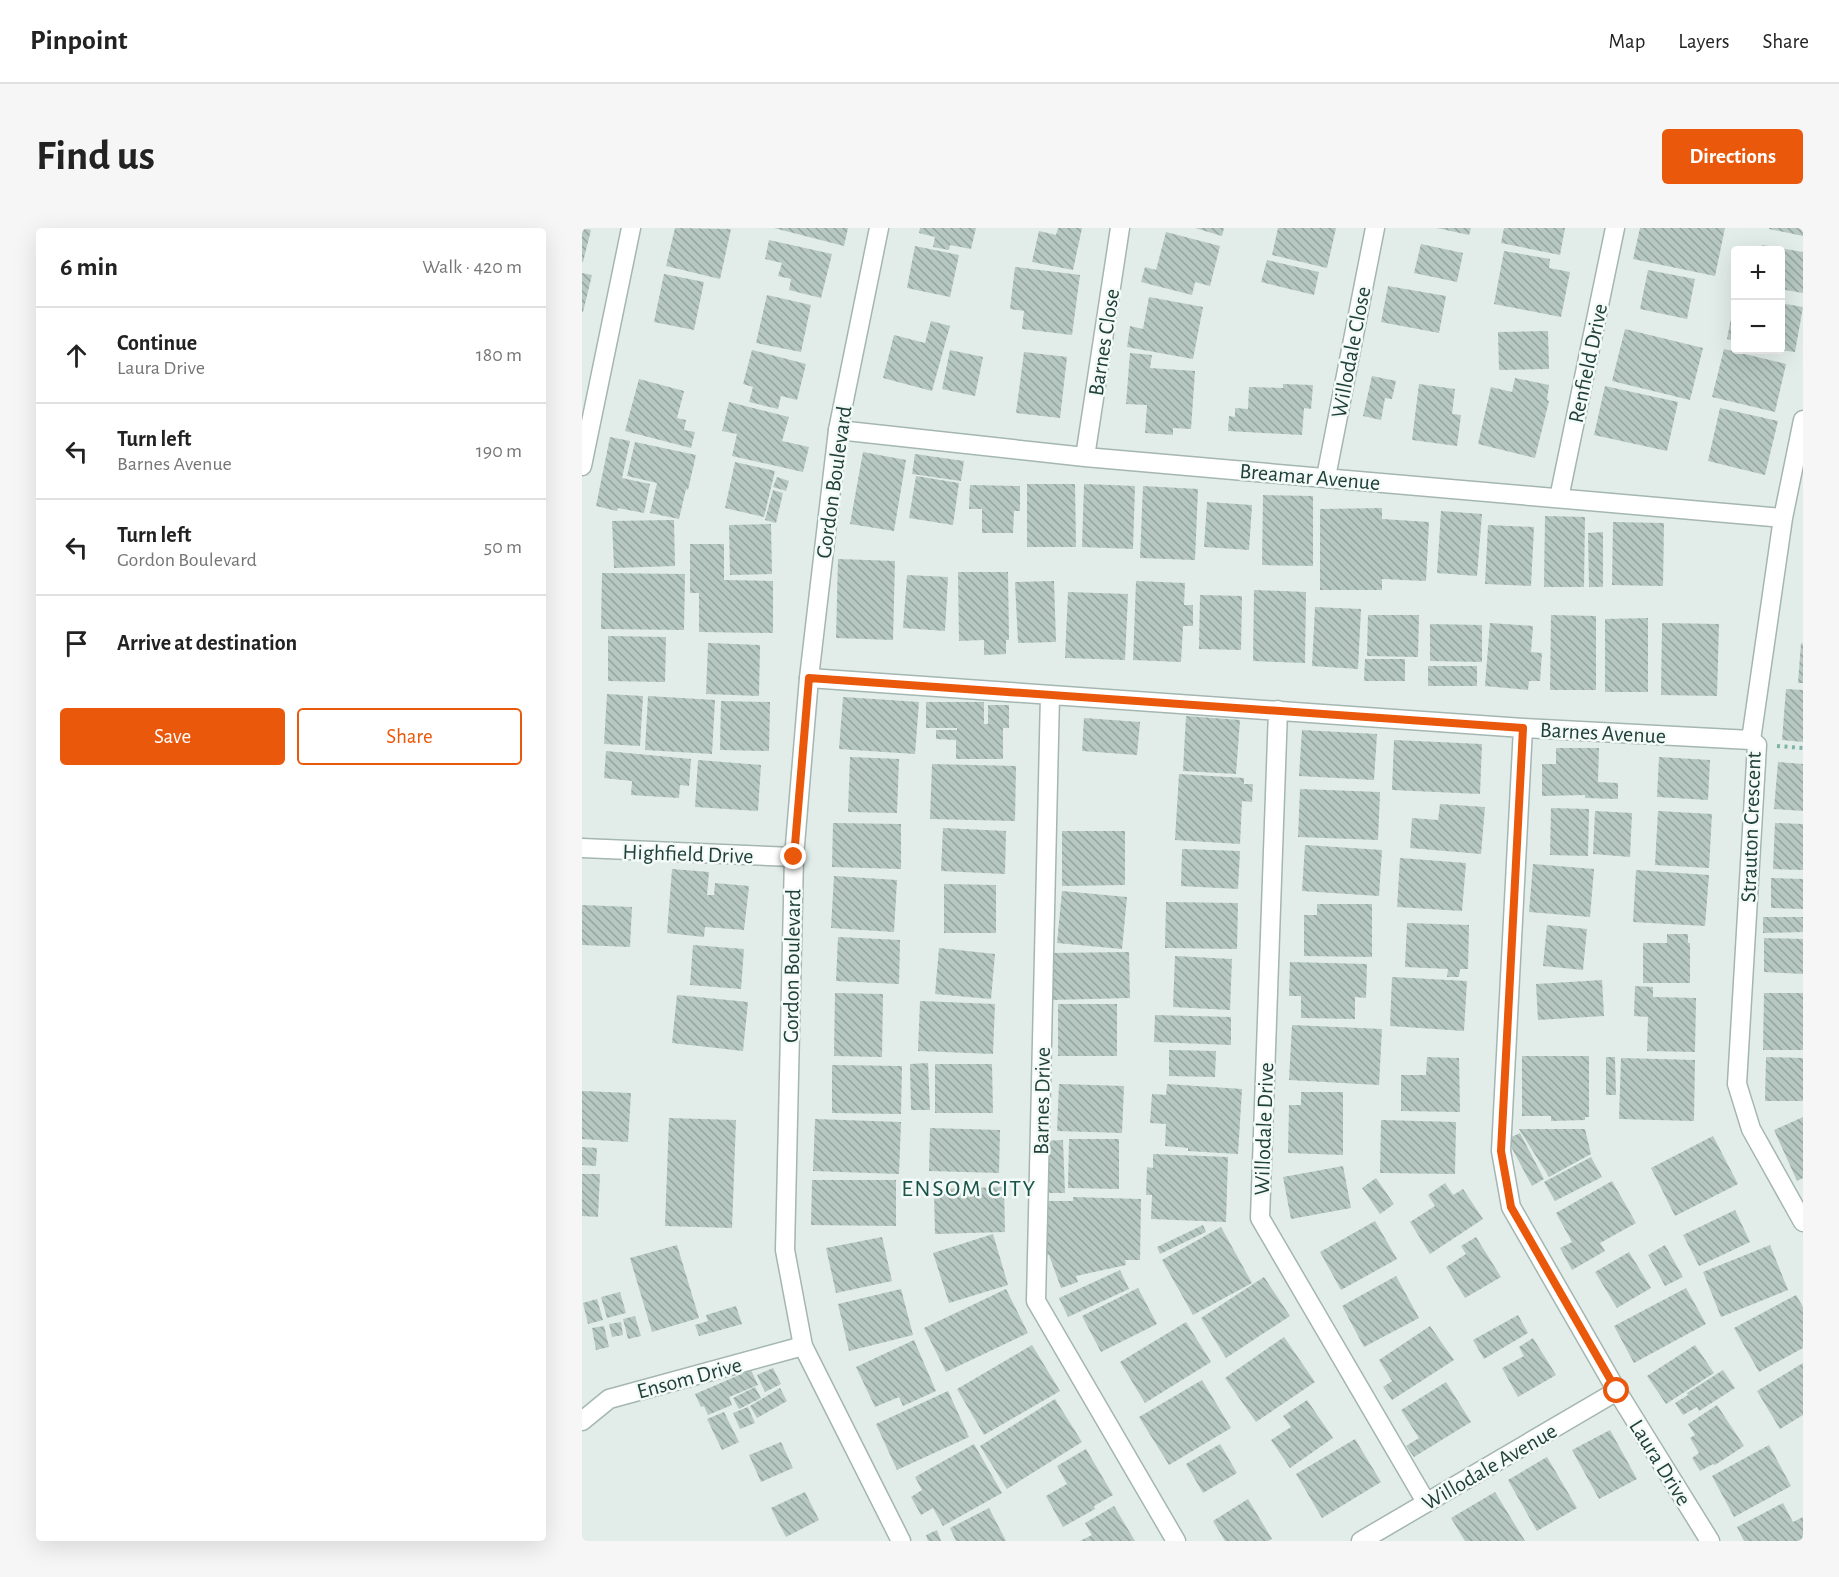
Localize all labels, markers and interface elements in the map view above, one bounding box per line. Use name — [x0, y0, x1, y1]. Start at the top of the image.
text: Pinpoint — [30, 27, 128, 55]
text: Map — [1609, 31, 1645, 52]
text: Layers — [1678, 31, 1729, 52]
text: Share — [1762, 31, 1809, 52]
button: Directions — [1662, 129, 1803, 184]
text: Find us — [36, 135, 155, 177]
map controls — [1731, 246, 1785, 354]
button: + — [1731, 246, 1785, 300]
text: 6 min — [60, 254, 118, 280]
text: Walk · 420 m — [422, 257, 522, 277]
street label: Willodale Close — [1327, 285, 1375, 420]
street label: Barnes Close — [1085, 287, 1123, 397]
button: − — [1731, 300, 1785, 354]
street label: Renfield Drive — [1565, 302, 1611, 425]
text: Continue — [117, 332, 197, 354]
icon: ahead — [60, 339, 93, 372]
text: 180 m — [476, 345, 522, 365]
text: Laura Drive — [117, 358, 205, 378]
street label: Gordon Boulevard — [812, 404, 856, 560]
text: Turn left — [117, 428, 191, 450]
icon: left — [60, 435, 93, 468]
text: 190 m — [476, 441, 522, 461]
text: Barnes Avenue — [117, 454, 232, 474]
street label: Breamar Avenue — [1239, 460, 1381, 494]
text: Turn left — [117, 524, 191, 546]
icon: left — [60, 531, 93, 564]
text: 50 m — [484, 537, 522, 557]
text: Gordon Boulevard — [117, 550, 257, 570]
icon: arrive — [60, 627, 93, 660]
text: Arrive at destination — [117, 632, 297, 654]
button: Save — [60, 708, 285, 765]
button: Share — [297, 708, 522, 765]
street label: Barnes Avenue — [1539, 719, 1667, 747]
street label: Strauton Crescent — [1737, 751, 1765, 903]
street label: Highfield Drive — [622, 841, 754, 867]
route end — [780, 843, 806, 869]
street label: Gordon Boulevard — [780, 889, 804, 1043]
street label: Barnes Drive — [1030, 1047, 1054, 1155]
street label: Willodale Drive — [1251, 1062, 1277, 1196]
district label: ENSOM CITY — [901, 1177, 1037, 1201]
street label: Ensom Drive — [635, 1353, 744, 1402]
route start — [1603, 1377, 1629, 1403]
street label: Laura Drive — [1625, 1416, 1695, 1509]
street label: Willodale Avenue — [1418, 1419, 1561, 1514]

